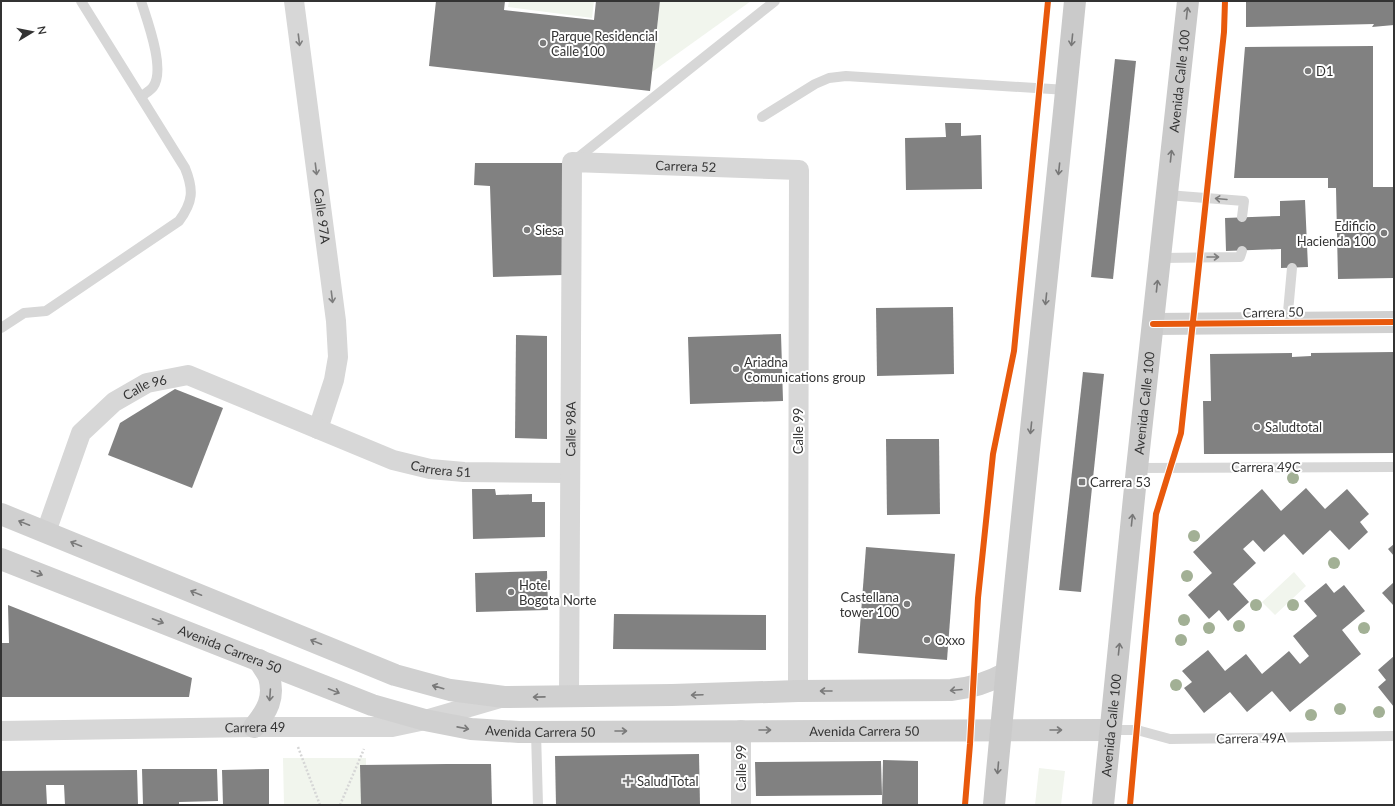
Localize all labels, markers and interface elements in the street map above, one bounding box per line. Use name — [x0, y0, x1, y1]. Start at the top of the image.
one-way arrow — [1183, 7, 1191, 20]
north arrow — [12, 12, 52, 52]
text: N — [35, 25, 49, 35]
place label: Parque Residencial Calle 100 — [551, 28, 658, 59]
street label: Avenida Calle 100 — [1166, 28, 1193, 133]
one-way arrow — [295, 33, 303, 46]
one-way arrow — [1068, 33, 1075, 46]
marker: Parque Residencial Calle 100 — [538, 38, 548, 48]
place label: D1 — [1316, 63, 1333, 79]
marker: D1 — [1303, 66, 1313, 76]
one-way arrow — [1167, 150, 1175, 163]
street label: Carrera 52 — [655, 157, 717, 175]
one-way arrow — [312, 162, 320, 175]
one-way arrow — [1055, 162, 1062, 175]
street label: Calle 97A — [311, 188, 334, 245]
one-way arrow — [1215, 196, 1228, 203]
place label: Edificio Hacienda 100 — [1297, 218, 1376, 249]
place label: Siesa — [535, 222, 564, 238]
marker: Siesa — [522, 225, 532, 235]
marker: Edificio Hacienda 100 — [1379, 228, 1389, 238]
one-way arrow — [1206, 253, 1219, 261]
one-way arrow — [1153, 280, 1161, 293]
one-way arrow — [329, 291, 336, 304]
one-way arrow — [1042, 292, 1049, 305]
street label: Carrera 50 — [1243, 303, 1304, 321]
street label: Avenida Calle 100 — [1131, 350, 1158, 455]
place label: Ariadna Comunications group — [744, 354, 866, 385]
marker: Ariadna Comunications group — [731, 364, 741, 374]
street label: Calle 96 — [120, 371, 168, 403]
street label: Calle 98A — [562, 401, 579, 457]
street label: Calle 99 — [790, 408, 806, 454]
place label: Saludtotal — [1265, 419, 1322, 435]
one-way arrow — [1027, 421, 1035, 434]
marker: Saludtotal — [1252, 422, 1262, 432]
street label: Carrera 51 — [409, 457, 471, 480]
street label: Carrera 49C — [1231, 459, 1301, 475]
place label: Carrera 53 — [1090, 474, 1151, 490]
marker: Carrera 53 — [1077, 477, 1087, 487]
one-way arrow — [1128, 514, 1135, 527]
one-way arrow — [18, 518, 30, 526]
one-way arrow — [70, 540, 82, 547]
one-way arrow — [31, 570, 43, 578]
place label: Hotel Bogota Norte — [519, 577, 596, 608]
marker: Hotel Bogota Norte — [506, 587, 516, 597]
one-way arrow — [191, 589, 203, 597]
place label: Castellana tower 100 — [840, 589, 899, 620]
marker: Castellana tower 100 — [902, 599, 912, 609]
one-way arrow — [152, 617, 164, 625]
street label: Avenida Carrera 50 — [176, 622, 284, 677]
place label: Oxxo — [935, 632, 965, 648]
marker: Oxxo — [922, 635, 932, 645]
one-way arrow — [311, 638, 323, 646]
one-way arrow — [1115, 643, 1122, 656]
street label: Avenida Calle 100 — [1098, 673, 1124, 778]
one-way arrow — [432, 683, 445, 690]
one-way arrow — [950, 686, 963, 693]
one-way arrow — [328, 687, 340, 695]
one-way arrow — [820, 687, 833, 695]
one-way arrow — [266, 688, 273, 701]
one-way arrow — [691, 691, 704, 698]
one-way arrow — [533, 693, 546, 701]
street label: Carrera 49 — [224, 719, 285, 735]
street label: Avenida Carrera 50 — [485, 722, 596, 740]
street label: Avenida Carrera 50 — [809, 723, 920, 739]
one-way arrow — [457, 724, 470, 732]
one-way arrow — [758, 726, 771, 734]
one-way arrow — [1049, 726, 1062, 734]
one-way arrow — [614, 727, 627, 735]
street label: Carrera 49A — [1216, 729, 1286, 747]
street label: Calle 99 — [733, 745, 749, 791]
one-way arrow — [994, 761, 1001, 774]
place label: Salud Total — [637, 773, 699, 789]
marker: Salud Total — [622, 775, 634, 787]

